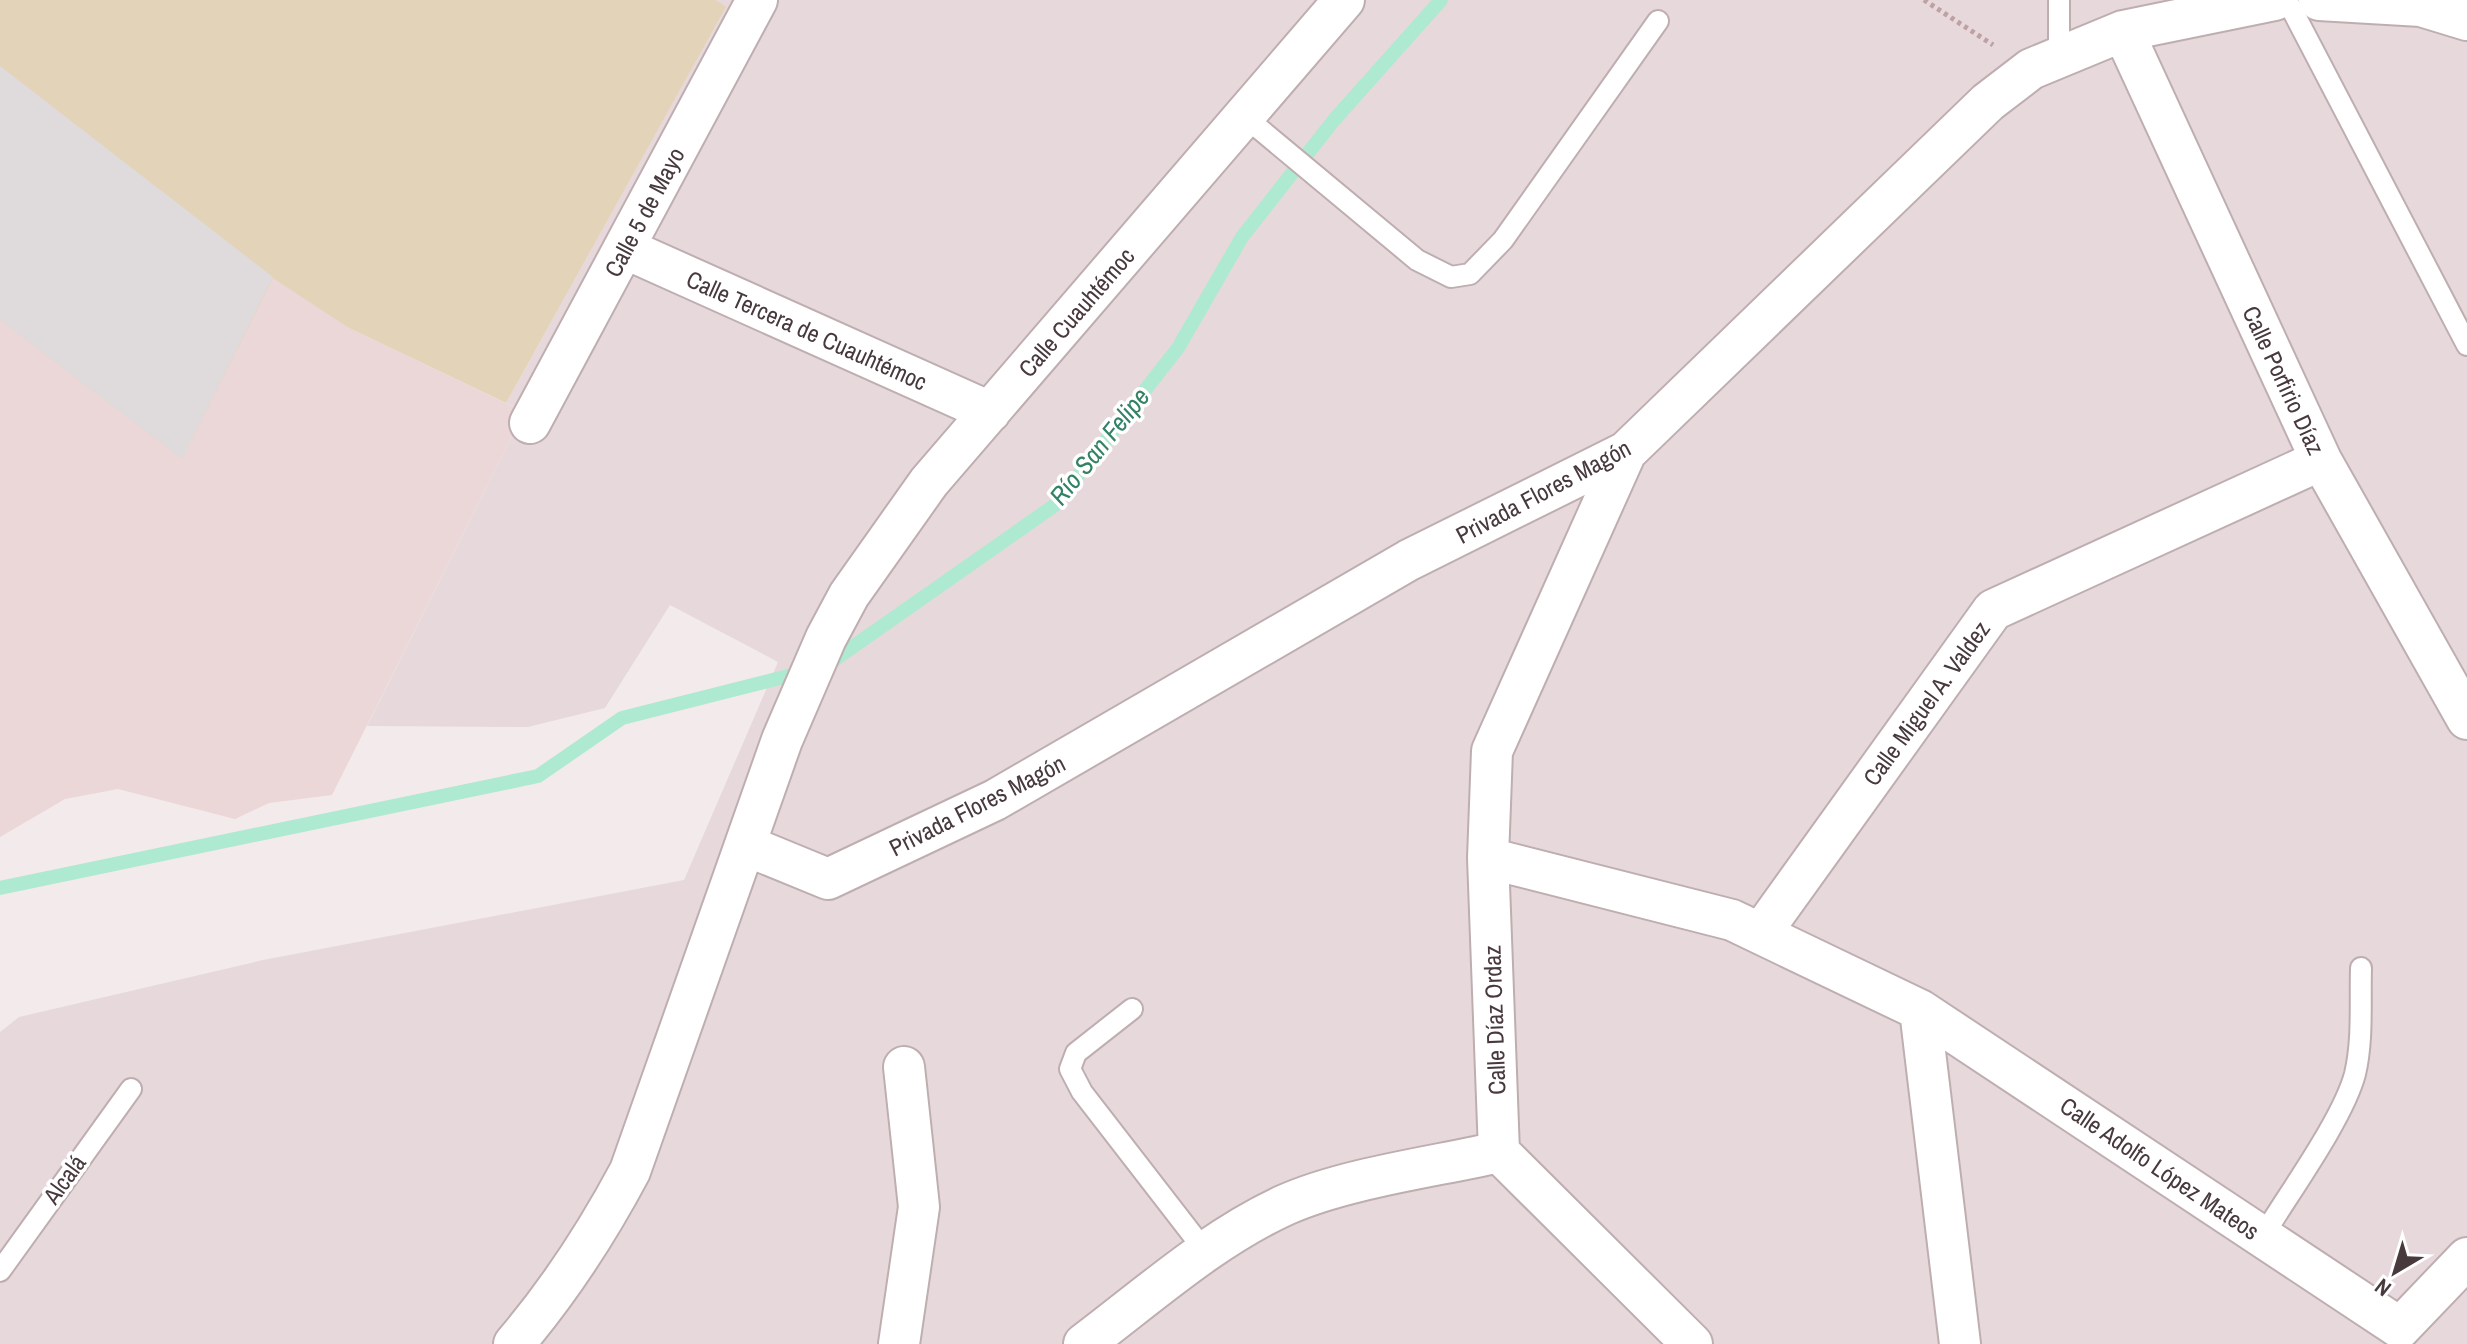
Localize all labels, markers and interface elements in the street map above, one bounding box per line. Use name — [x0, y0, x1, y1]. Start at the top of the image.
street label: Calle 5 de Mayo — [596, 142, 692, 282]
street label: Calle Cuauhtémoc — [1011, 240, 1141, 384]
street label: Calle Tercera de Cuauhtémoc — [682, 263, 932, 398]
street label: Calle Porfirio Díaz — [2236, 300, 2333, 460]
water label: Río San Felipe — [1041, 380, 1157, 512]
street label: Privada Flores Magón — [1450, 431, 1636, 551]
street label: Calle Miguel A. Valdez — [1855, 614, 1997, 792]
street label: Privada Flores Magón — [883, 747, 1071, 863]
street label: Calle Díaz Ordaz — [1475, 944, 1513, 1095]
street label: Calle Adolfo López Mateos — [2054, 1089, 2266, 1247]
street label: Alcalá — [35, 1148, 93, 1211]
north arrow — [2355, 1232, 2435, 1312]
text: N — [2368, 1272, 2397, 1304]

